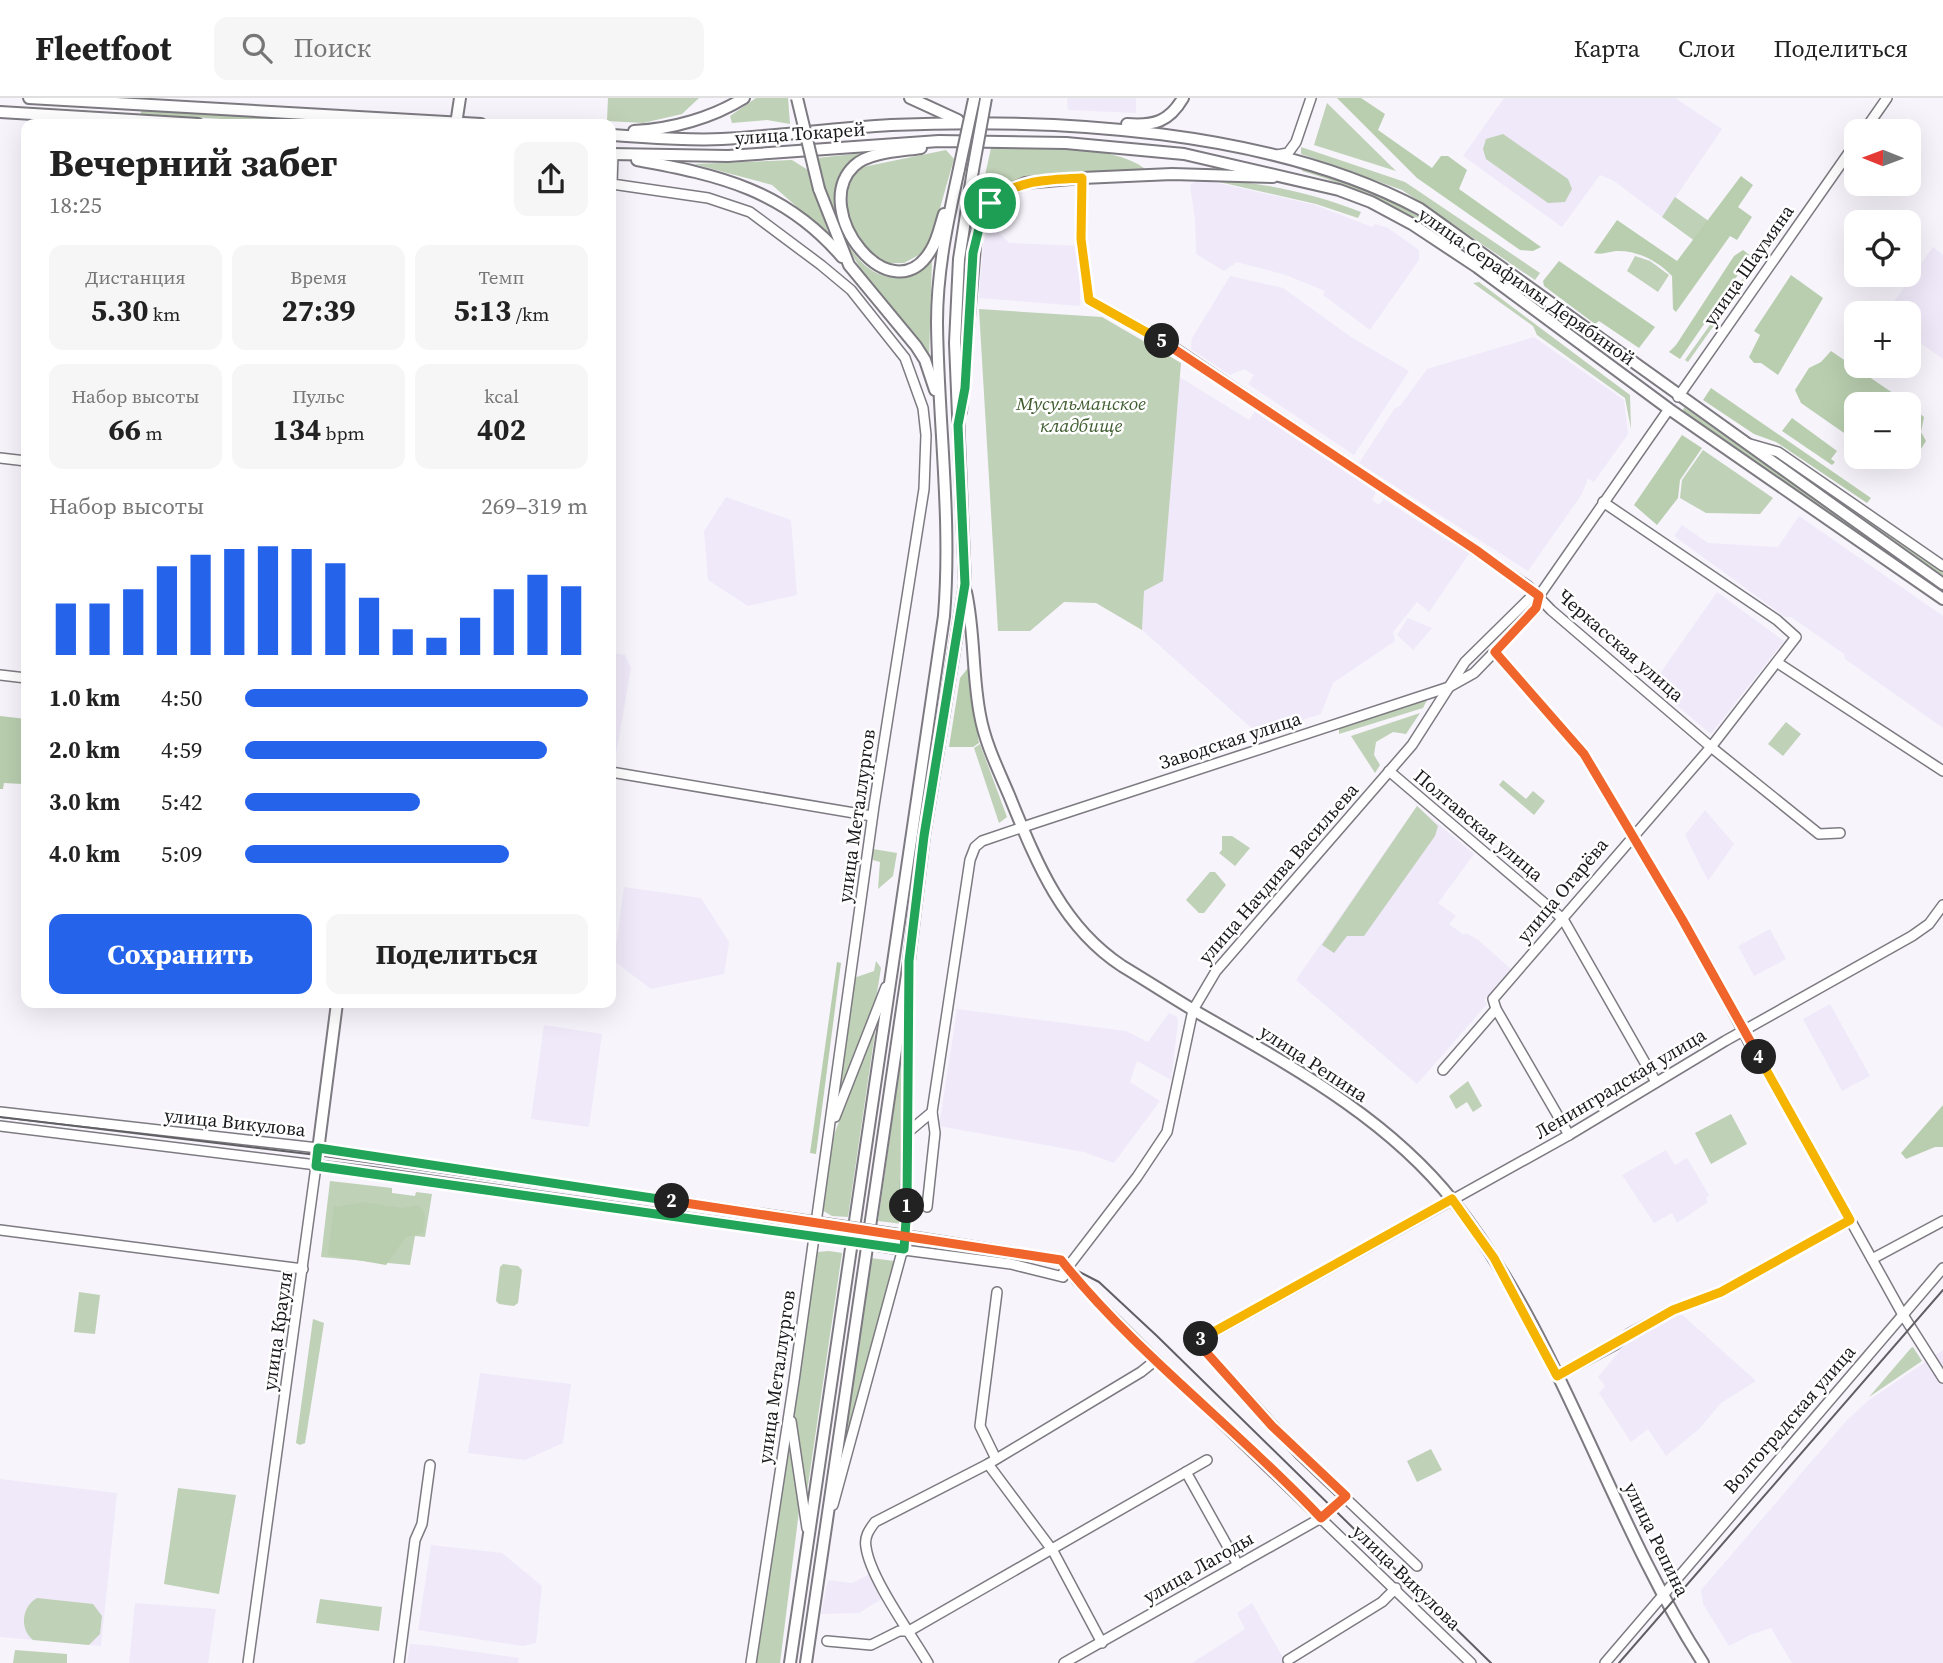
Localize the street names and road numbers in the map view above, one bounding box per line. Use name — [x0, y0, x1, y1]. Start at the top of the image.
street label: улица Токарей — [734, 115, 866, 151]
street label: улица Шаумяна — [1696, 199, 1800, 331]
street label: улица Серафимы Дерябиной — [1413, 201, 1641, 371]
street label: Черкасская улица — [1552, 583, 1690, 707]
street label: Заводская улица — [1156, 705, 1305, 775]
street label: улица Металлургов — [831, 727, 881, 904]
street label: Полтавская улица — [1409, 763, 1550, 887]
street label: улица Начдива Васильева — [1192, 777, 1364, 969]
street label: улица Огарёва — [1510, 832, 1614, 948]
street label: улица Репина — [1255, 1018, 1373, 1108]
street label: Ленинградская улица — [1529, 1021, 1711, 1145]
street label: улица Викулова — [163, 1102, 307, 1142]
street label: улица Крауля — [256, 1270, 298, 1392]
street label: улица Металлургов — [751, 1288, 801, 1465]
street label: Волгоградская улица — [1717, 1339, 1861, 1499]
street label: улица Репина — [1618, 1477, 1696, 1601]
street label: улица Викулова — [1347, 1518, 1467, 1636]
street label: улица Лагоды — [1138, 1525, 1258, 1609]

